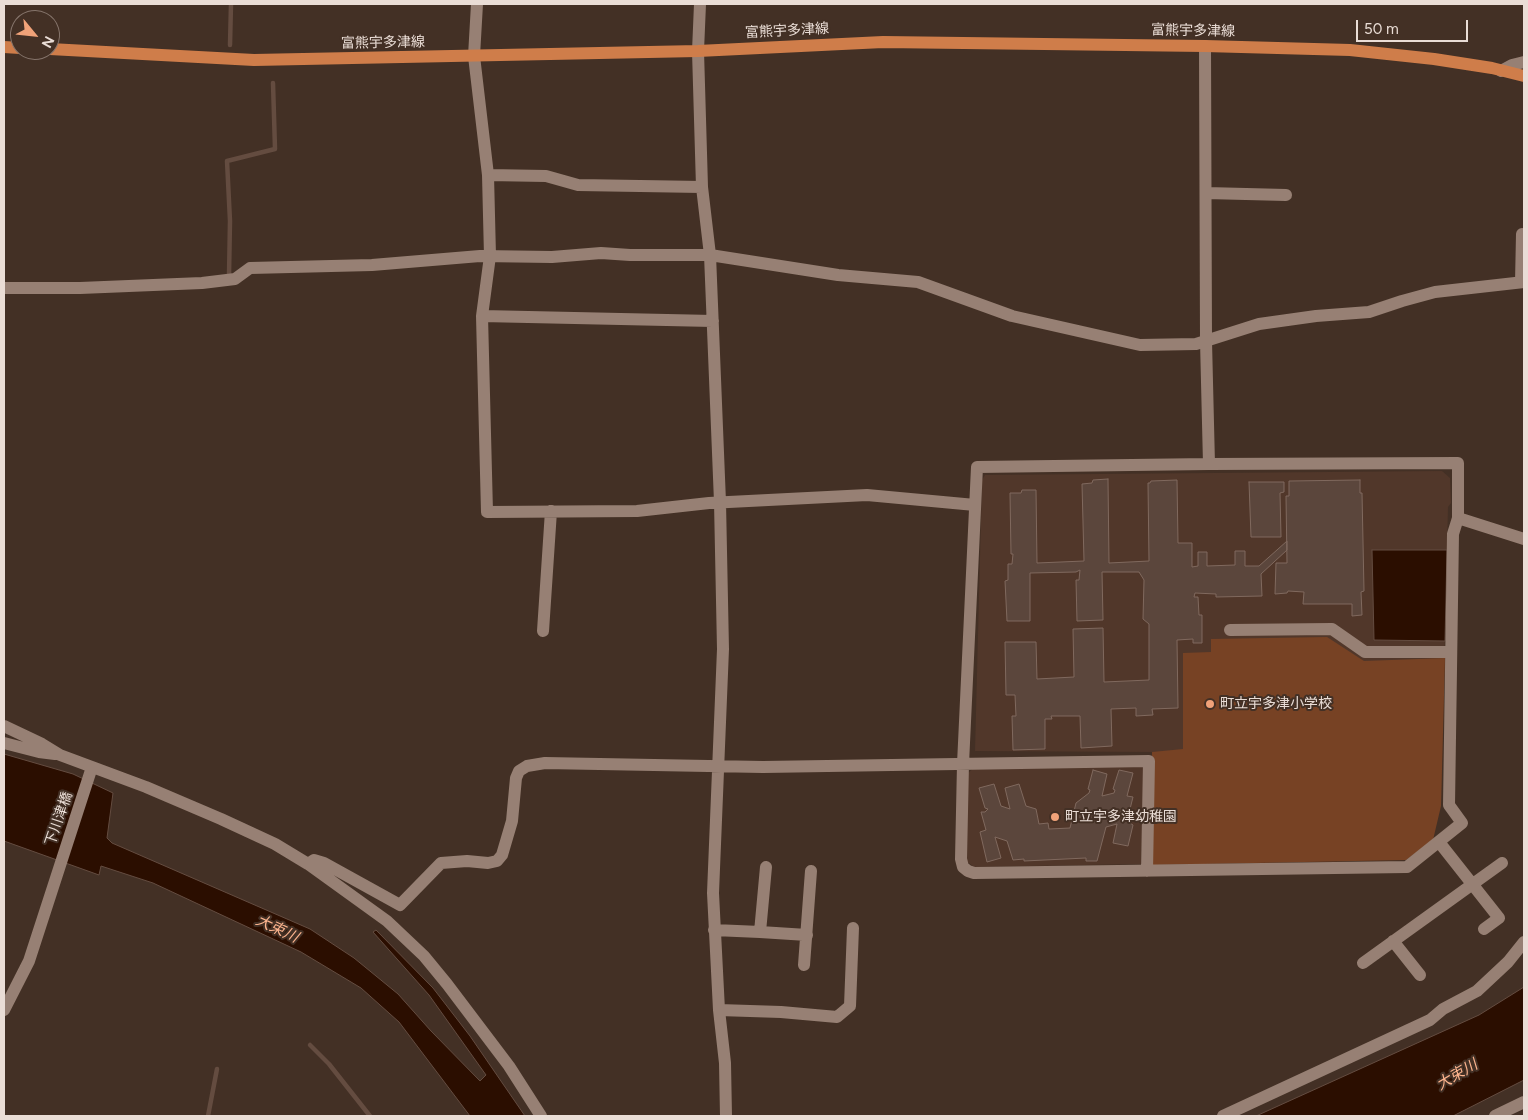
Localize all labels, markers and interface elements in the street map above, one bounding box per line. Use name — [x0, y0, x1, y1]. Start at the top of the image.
north arrow — [10, 10, 60, 60]
scale bar — [1358, 10, 1470, 42]
street label: 富熊宇多津線 — [745, 20, 829, 42]
text: 50 m — [1364, 20, 1399, 38]
street label: 富熊宇多津線 — [1151, 22, 1235, 40]
text: N — [38, 33, 58, 51]
street label: 富熊宇多津線 — [341, 34, 425, 52]
place label: 町立宇多津小学校 — [1220, 696, 1332, 712]
marker: 町立宇多津小学校 — [1204, 698, 1216, 710]
street label: 下川津橋 — [42, 790, 76, 848]
place label: 町立宇多津幼稚園 — [1065, 809, 1177, 825]
marker: 町立宇多津幼稚園 — [1049, 811, 1061, 823]
water label: 大束川 — [253, 911, 301, 947]
water label: 大束川 — [1433, 1056, 1481, 1094]

